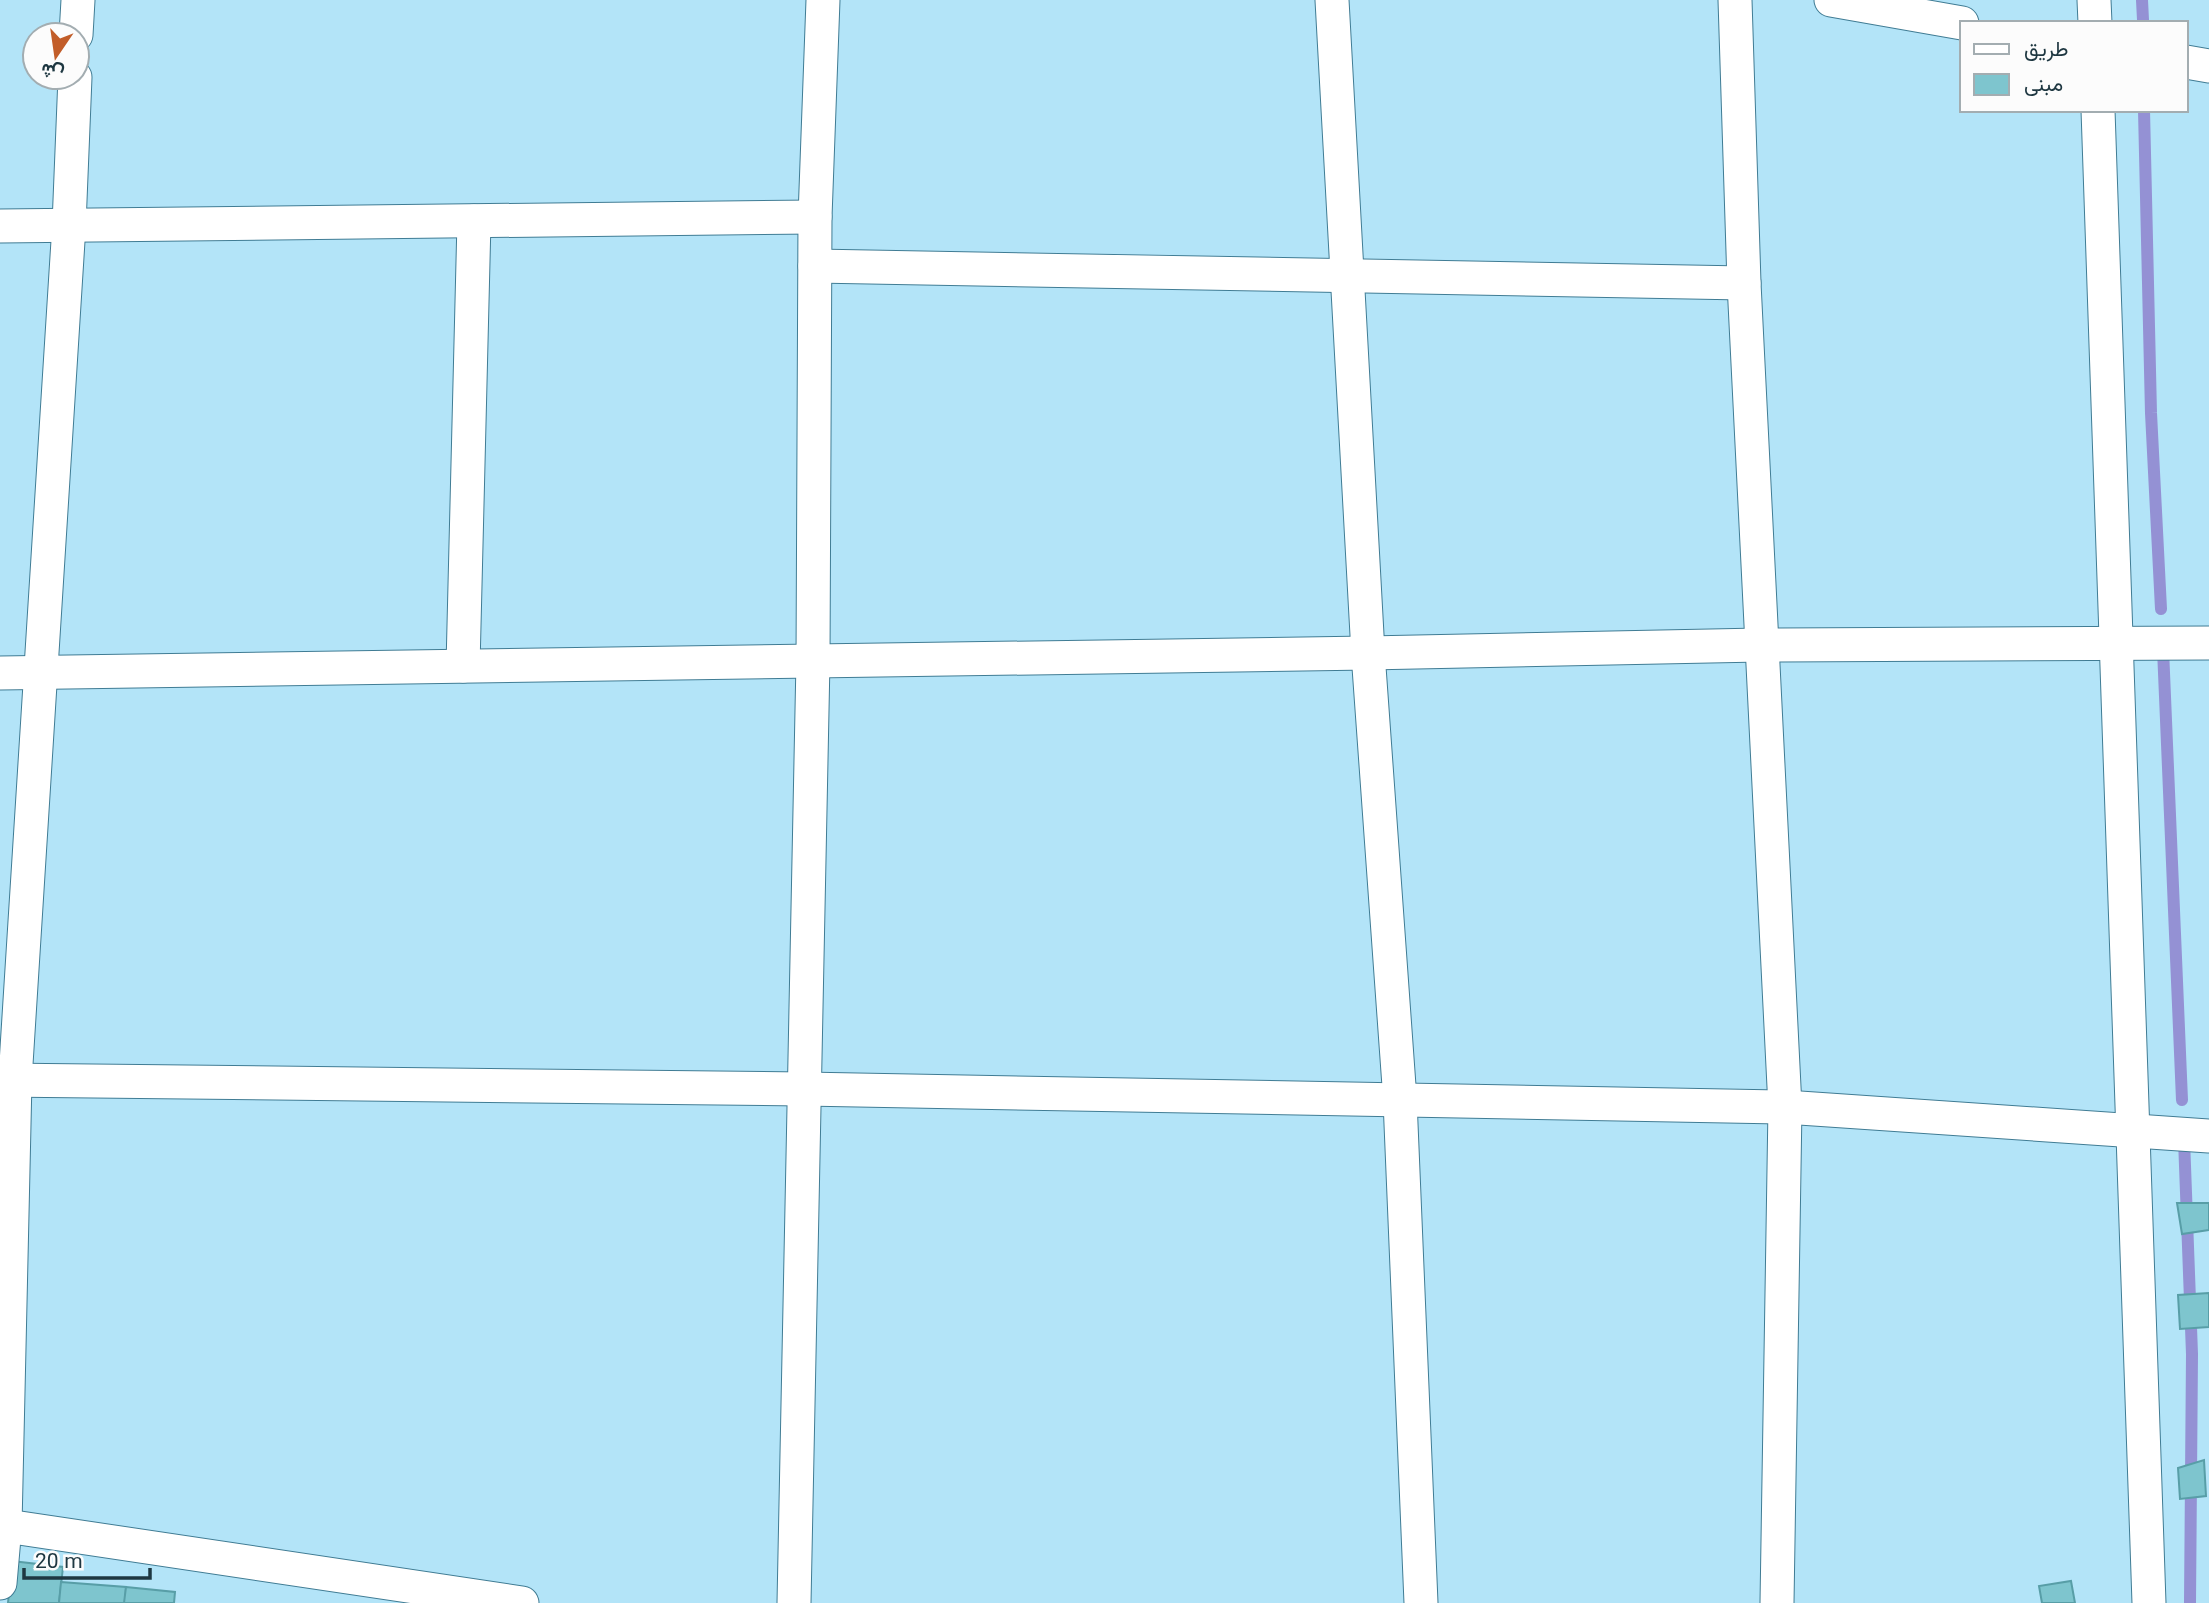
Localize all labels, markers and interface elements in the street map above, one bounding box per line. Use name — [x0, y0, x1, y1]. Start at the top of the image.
north arrow — [21, 21, 91, 91]
legend — [1960, 21, 2188, 112]
text: طريق — [2024, 34, 2069, 67]
text: ش — [38, 53, 67, 87]
text: مبنى — [2024, 69, 2063, 102]
scale bar — [24, 1536, 150, 1580]
text: 20 m — [35, 1546, 83, 1579]

